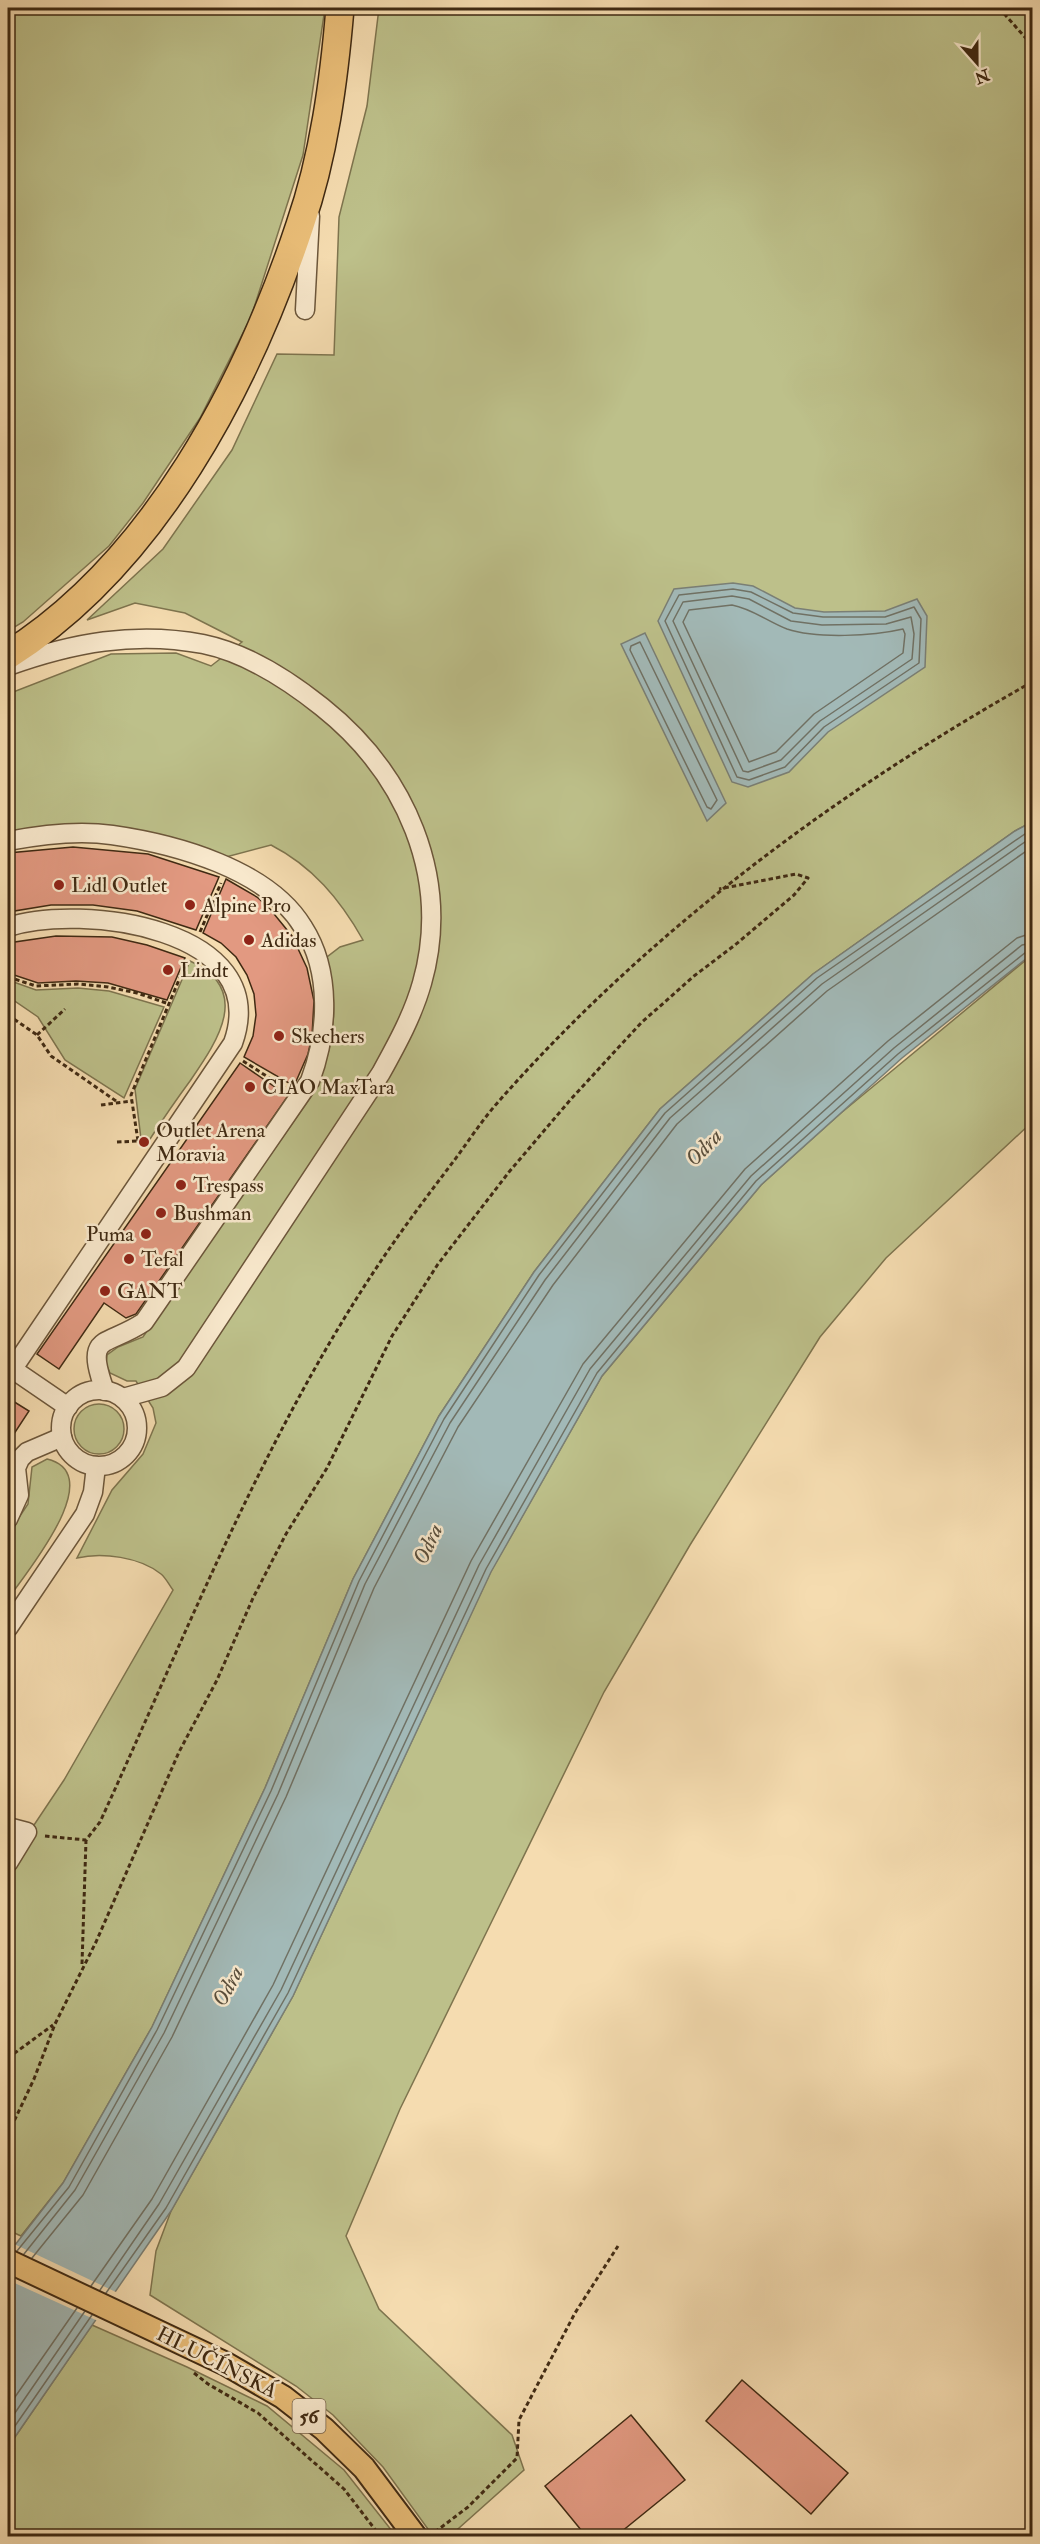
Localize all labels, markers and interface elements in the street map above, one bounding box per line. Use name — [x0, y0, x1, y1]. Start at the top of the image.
north arrow — [947, 33, 1007, 93]
text: N — [971, 64, 993, 88]
place label: Lidl Outlet — [71, 872, 168, 899]
marker: Lidl Outlet — [52, 878, 66, 892]
place label: Alpine Pro — [201, 892, 291, 919]
marker: Alpine Pro — [183, 898, 197, 912]
place label: Adidas — [260, 927, 316, 954]
marker: Adidas — [242, 933, 256, 947]
place label: Lindt — [180, 957, 229, 984]
marker: Lindt — [161, 963, 175, 977]
place label: Skechers — [291, 1023, 364, 1050]
marker: Skechers — [272, 1029, 286, 1043]
place label: CIAO MaxTara — [262, 1074, 395, 1101]
marker: CIAO MaxTara — [243, 1080, 257, 1094]
place label: Outlet Arena Moravia — [156, 1117, 266, 1168]
water label: Odra — [679, 1123, 728, 1173]
marker: Outlet Arena Moravia — [137, 1135, 151, 1149]
place label: Trespass — [193, 1172, 264, 1199]
marker: Trespass — [174, 1178, 188, 1192]
place label: Bushman — [173, 1200, 252, 1227]
marker: Bushman — [154, 1206, 168, 1220]
place label: Puma — [86, 1221, 134, 1248]
marker: Puma — [139, 1227, 153, 1241]
place label: Tefal — [141, 1246, 184, 1273]
marker: Tefal — [122, 1252, 136, 1266]
place label: GANT — [117, 1278, 183, 1305]
marker: GANT — [98, 1284, 112, 1298]
water label: Odra — [407, 1520, 449, 1569]
water label: Odra — [206, 1961, 250, 2011]
street label: HLUČÍNSKÁ — [152, 2320, 282, 2404]
road number: 56 — [292, 2399, 326, 2433]

